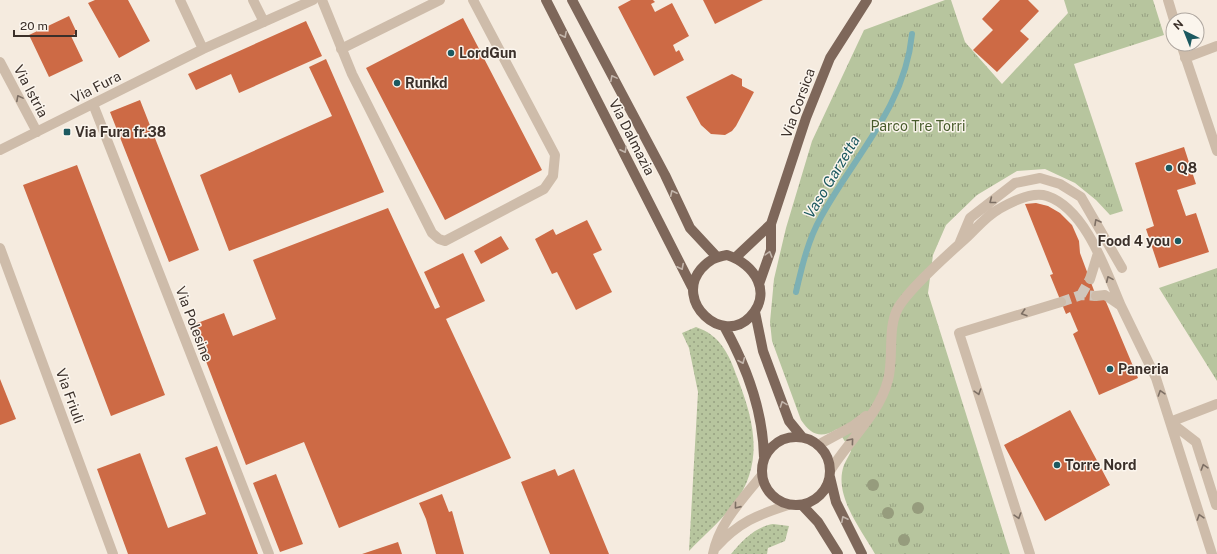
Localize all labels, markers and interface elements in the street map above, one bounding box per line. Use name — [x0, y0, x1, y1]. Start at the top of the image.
scale bar — [14, 12, 76, 38]
north arrow — [1165, 12, 1205, 52]
text: N — [1171, 17, 1185, 32]
text: 20 m — [20, 19, 48, 33]
one-way arrow — [559, 30, 567, 38]
place label: LordGun — [459, 45, 517, 61]
marker: LordGun — [446, 48, 456, 58]
street label: Via Istria — [11, 62, 51, 120]
street label: Via Corsica — [778, 66, 818, 140]
street label: Via Fura — [69, 68, 123, 106]
place label: Runkd — [405, 75, 448, 91]
one-way arrow — [611, 75, 618, 82]
marker: Runkd — [392, 78, 402, 88]
one-way arrow — [17, 95, 24, 102]
street label: Via Dalmazia — [606, 96, 658, 178]
park label: Parco Tre Torri — [871, 118, 965, 134]
place label: Via Fura fr.38 — [75, 124, 166, 140]
marker: Via Fura fr.38 — [62, 127, 72, 137]
water label: Vaso Garzetta — [800, 132, 863, 221]
one-way arrow — [619, 146, 626, 154]
place label: Q8 — [1177, 160, 1197, 176]
marker: Q8 — [1164, 163, 1174, 173]
one-way arrow — [670, 190, 678, 198]
one-way arrow — [989, 197, 996, 204]
one-way arrow — [1094, 219, 1101, 226]
place label: Food 4 you — [1098, 233, 1170, 249]
marker: Food 4 you — [1173, 236, 1183, 246]
one-way arrow — [764, 251, 773, 258]
one-way arrow — [676, 263, 683, 270]
one-way arrow — [1106, 276, 1114, 283]
street label: Via Polesine — [172, 284, 216, 364]
one-way arrow — [1020, 308, 1027, 317]
one-way arrow — [737, 357, 745, 364]
place label: Paneria — [1118, 361, 1169, 377]
marker: Paneria — [1105, 364, 1115, 374]
street label: Via Friuli — [53, 366, 87, 426]
one-way arrow — [973, 389, 982, 396]
one-way arrow — [1157, 390, 1166, 397]
one-way arrow — [779, 401, 787, 408]
one-way arrow — [847, 439, 854, 446]
place label: Torre Nord — [1065, 457, 1136, 473]
marker: Torre Nord — [1052, 460, 1062, 470]
one-way arrow — [1200, 464, 1209, 471]
one-way arrow — [734, 502, 741, 509]
one-way arrow — [1013, 513, 1022, 520]
one-way arrow — [1196, 513, 1205, 520]
one-way arrow — [842, 516, 849, 523]

